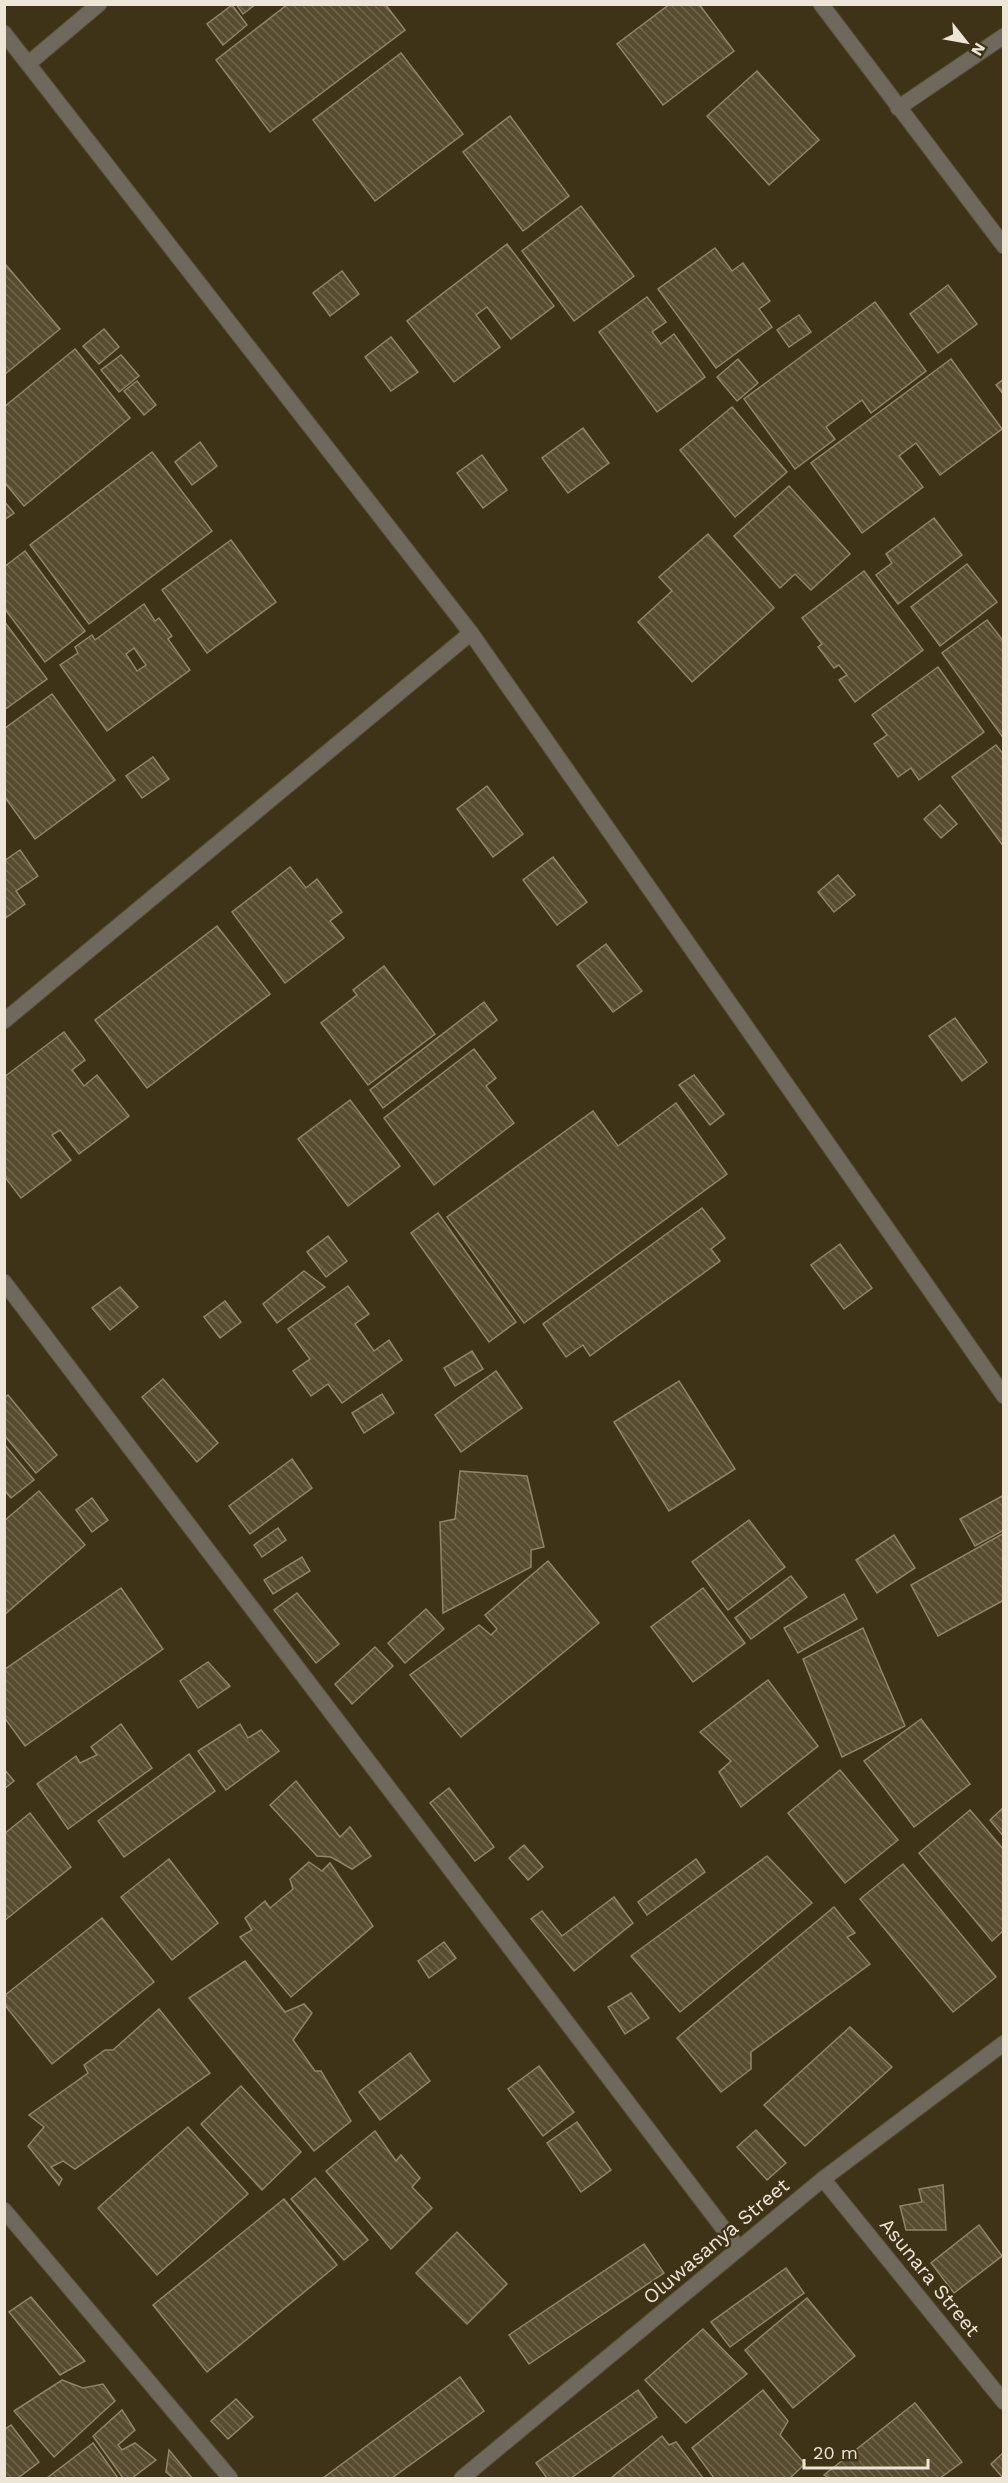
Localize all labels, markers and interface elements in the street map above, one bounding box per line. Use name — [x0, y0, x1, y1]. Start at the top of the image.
north arrow — [936, 12, 996, 72]
text: N — [967, 39, 990, 59]
street label: Oluwasanya Street — [638, 2173, 794, 2309]
street label: Asunara Street — [875, 2213, 985, 2342]
scale bar — [804, 2432, 928, 2470]
text: 20 m — [813, 2442, 858, 2463]

